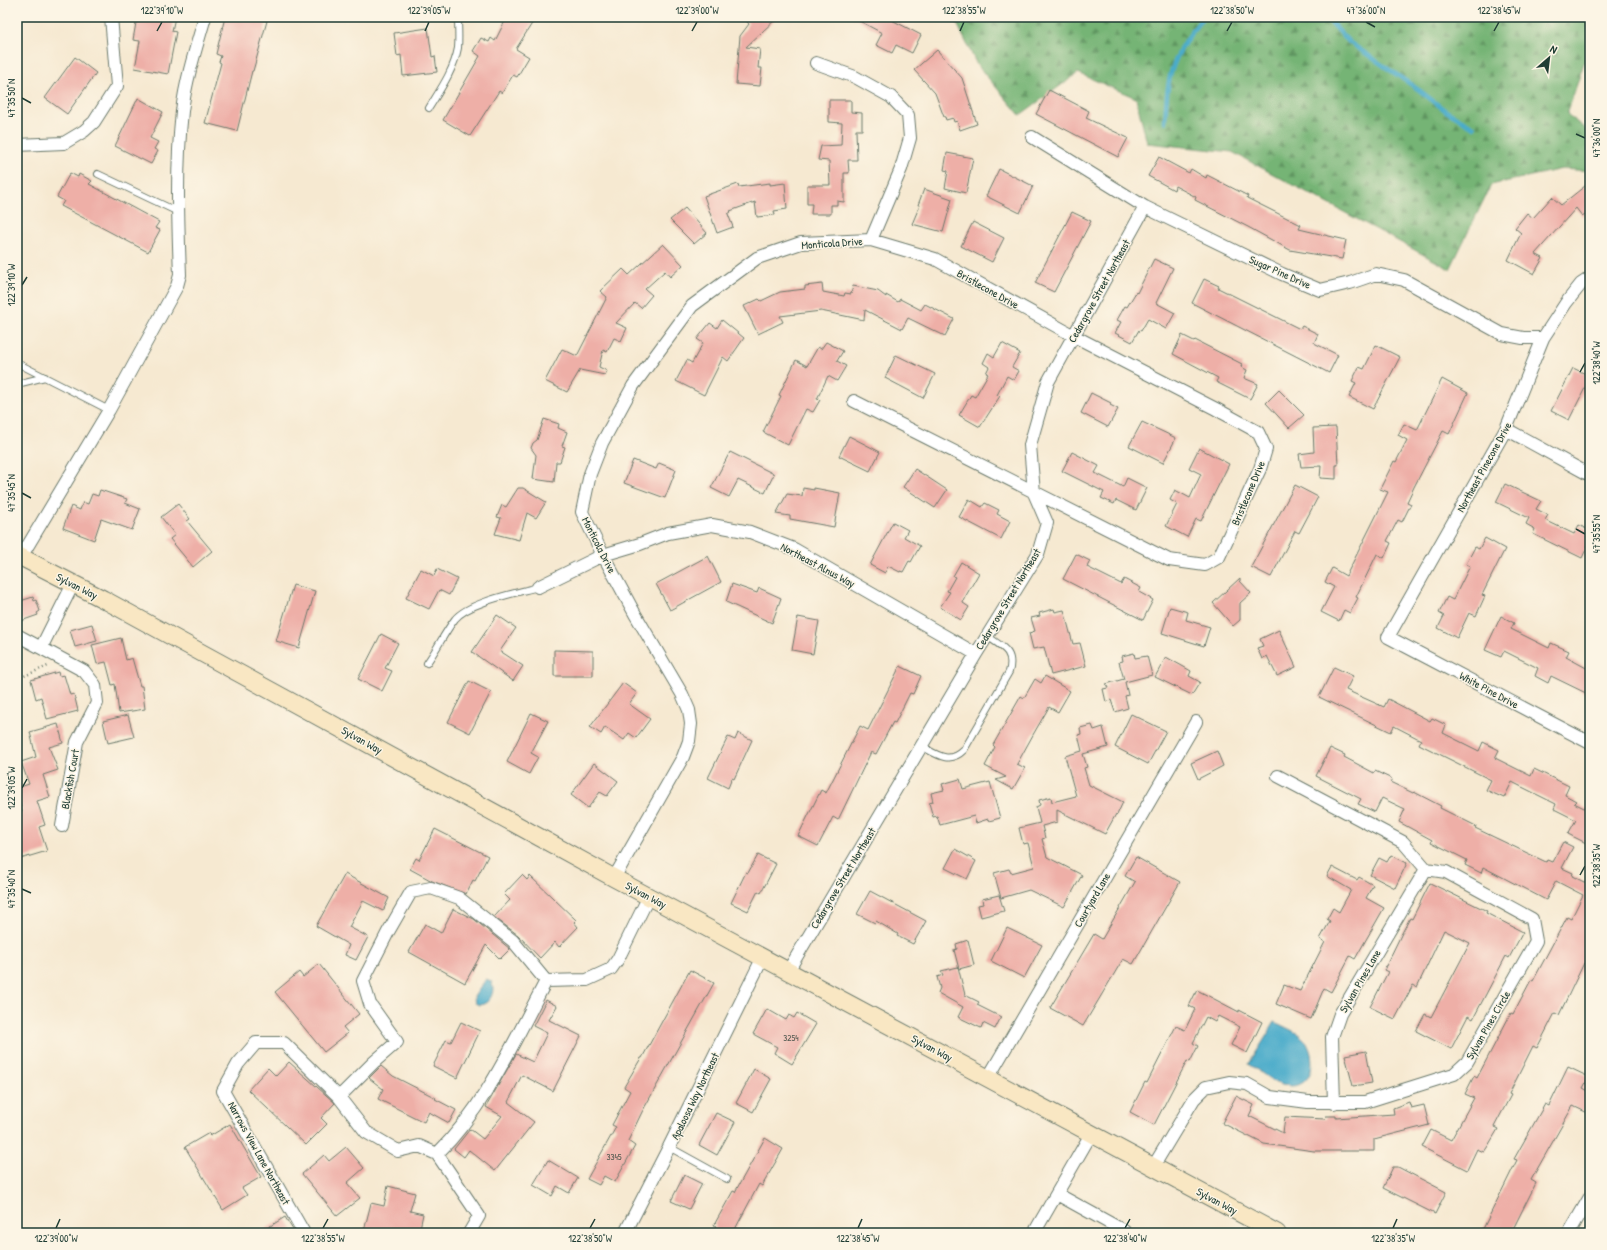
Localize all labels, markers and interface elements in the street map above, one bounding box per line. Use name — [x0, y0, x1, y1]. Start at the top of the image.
text: 122°39'10"W — [141, 4, 184, 17]
text: 122°39'05"W — [408, 4, 451, 17]
text: 122°39'00"W — [675, 4, 719, 17]
text: 122°38'55"W — [942, 4, 987, 17]
text: 122°38'50"W — [1210, 4, 1255, 17]
text: 47°36'00"N — [1347, 4, 1385, 17]
text: 122°38'45"W — [1478, 4, 1521, 17]
north arrow — [1529, 38, 1569, 78]
text: N — [1548, 42, 1560, 57]
text: 47°35'50"N — [5, 79, 18, 117]
text: 47°36'00"N — [1590, 119, 1603, 157]
street label: Monticola Drive — [801, 234, 864, 252]
street label: Cedargrove Street Northeast — [1065, 237, 1133, 345]
street label: Sugar Pine Drive — [1247, 252, 1313, 292]
text: 122°39'10"W — [5, 263, 18, 306]
street label: Bristlecone Drive — [954, 266, 1022, 312]
text: 122°38'40"W — [1590, 341, 1603, 385]
street label: Northeast Pinecone Drive — [1454, 419, 1515, 514]
street label: Bristlecone Drive — [1228, 458, 1268, 527]
text: 47°35'45"N — [5, 474, 18, 512]
street label: Monticola Drive — [579, 514, 619, 576]
text: 47°35'55"N — [1590, 515, 1603, 553]
street label: Northeast Alnus Way — [778, 539, 858, 591]
street label: Cedargrove Street Northeast — [972, 546, 1044, 652]
street label: Sylvan Way — [54, 570, 100, 603]
street label: White Pine Drive — [1457, 669, 1521, 712]
street label: Sylvan Way — [339, 723, 385, 757]
street label: Blackfish Court — [58, 748, 82, 810]
text: 122°39'05"W — [5, 766, 18, 810]
street label: Cedargrove Street Northeast — [807, 825, 879, 931]
text: 122°38'35"W — [1590, 843, 1603, 888]
text: 47°35'40"N — [5, 870, 18, 908]
street label: Courtyard Lane — [1071, 870, 1114, 930]
street label: Sylvan Way — [623, 878, 669, 912]
street label: Sylvan Pines Lane — [1336, 946, 1384, 1015]
street label: Sylvan Pines Circle — [1463, 988, 1514, 1062]
street label: Sylvan Way — [909, 1031, 955, 1065]
house number: 3254 — [783, 1032, 799, 1044]
street label: Apaloosa Way Northeast — [668, 1050, 722, 1142]
street label: Narrows View Lane Northeast — [225, 1099, 293, 1207]
house number: 3345 — [606, 1151, 622, 1163]
street label: Sylvan Way — [1194, 1184, 1240, 1218]
text: 122°39'00"W — [34, 1232, 78, 1245]
text: 122°38'55"W — [301, 1232, 346, 1245]
text: 122°38'50"W — [568, 1232, 613, 1245]
text: 122°38'45"W — [837, 1232, 880, 1245]
text: 122°38'40"W — [1103, 1232, 1147, 1245]
text: 122°38'35"W — [1371, 1232, 1416, 1245]

